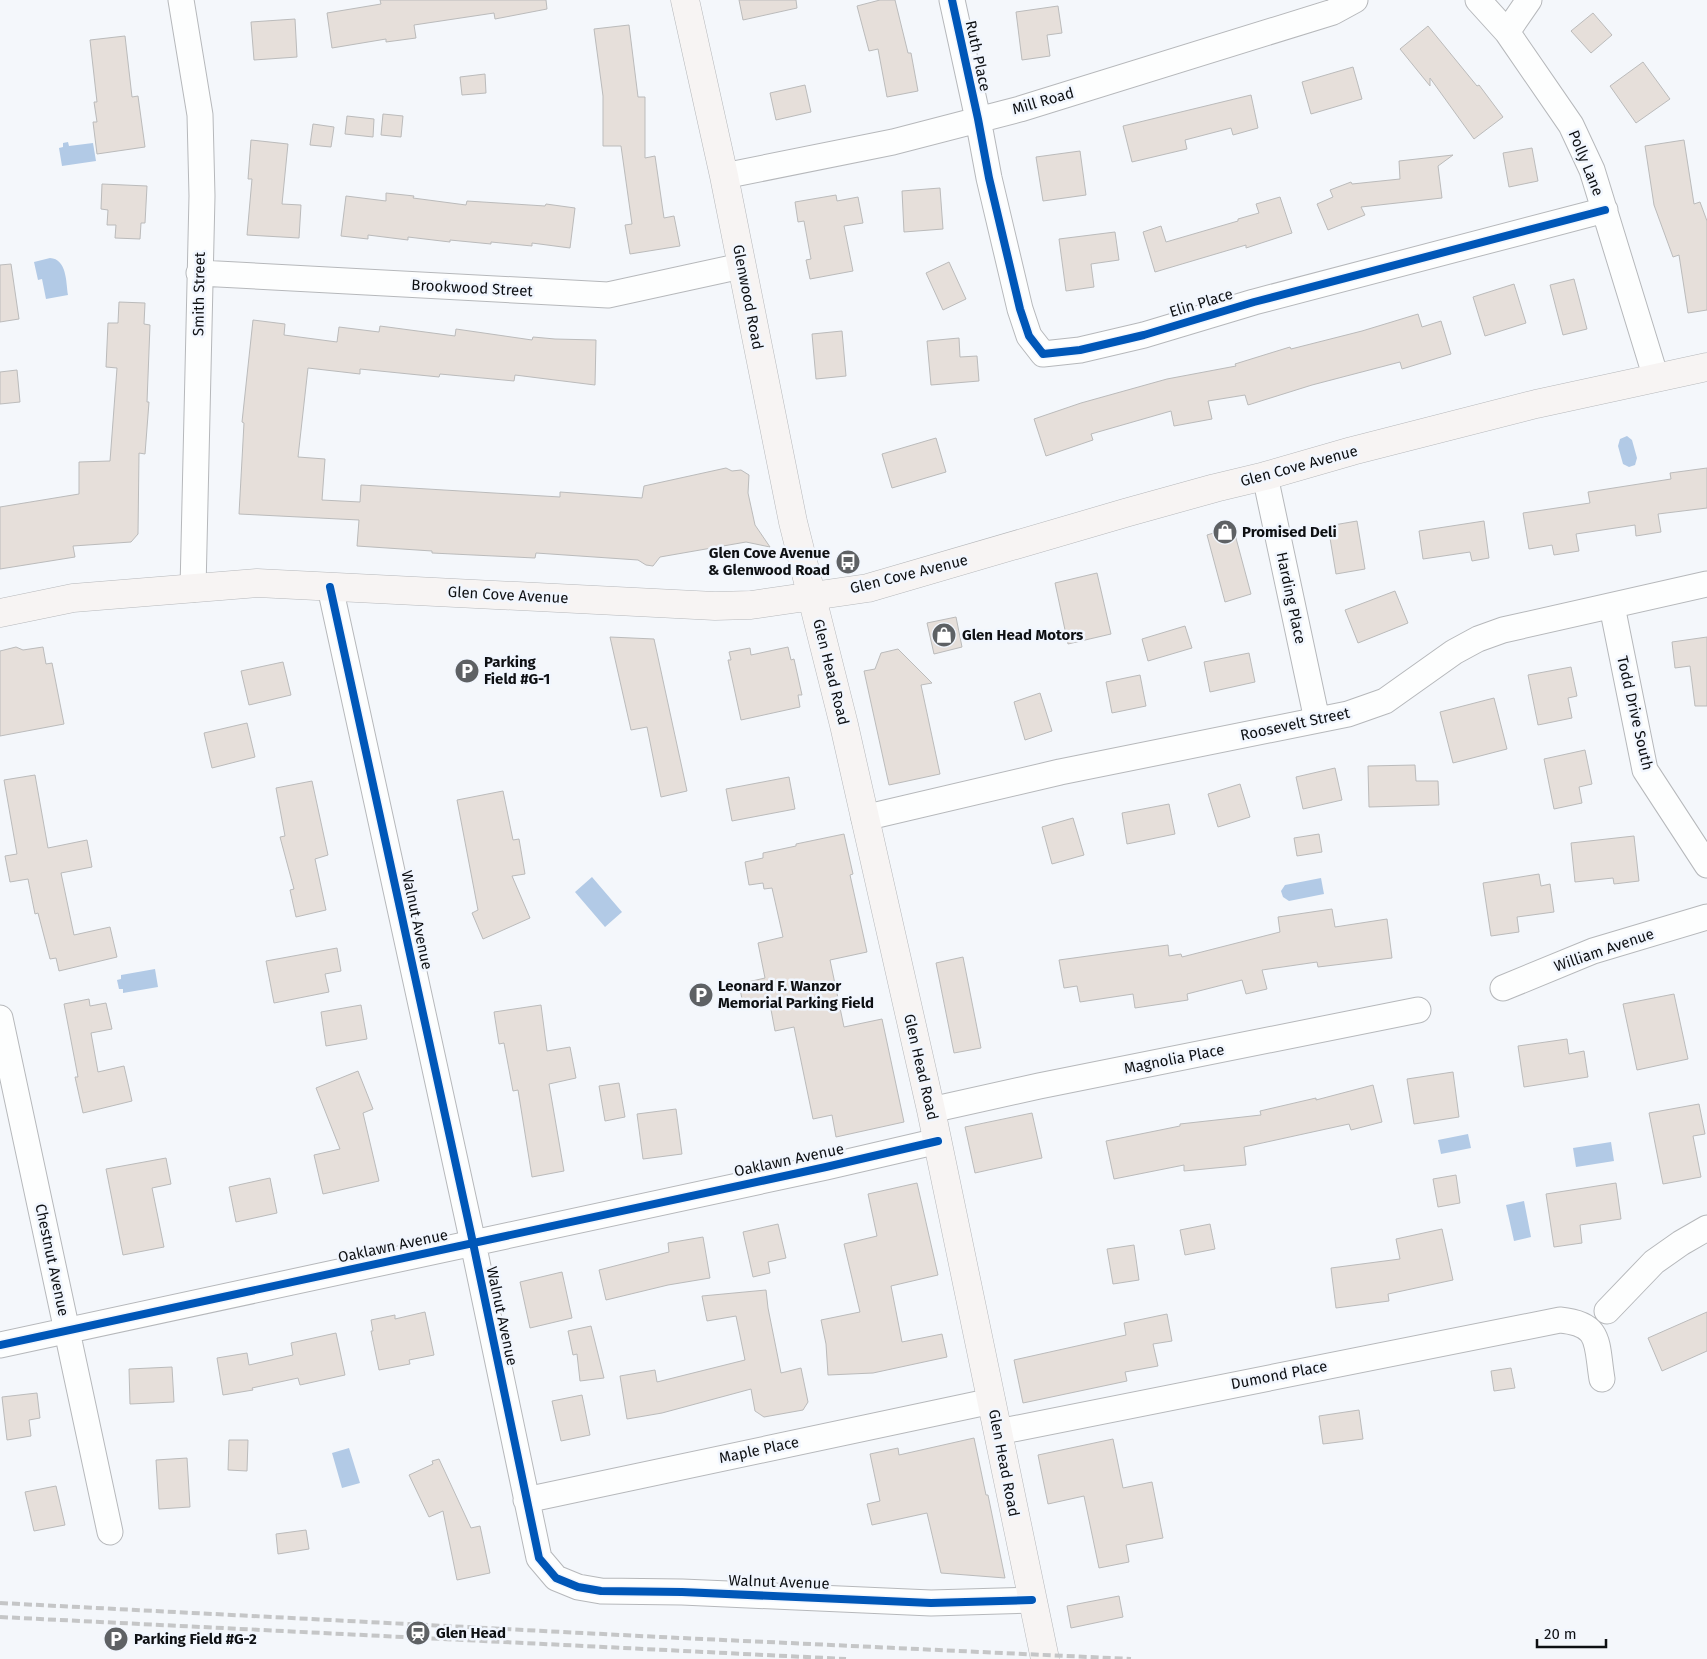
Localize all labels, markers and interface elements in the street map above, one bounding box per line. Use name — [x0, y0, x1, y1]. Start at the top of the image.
street label: Ruth Place — [962, 19, 994, 93]
street label: Mill Road — [1010, 84, 1076, 118]
street label: Polly Lane — [1565, 127, 1607, 199]
street label: Glenwood Road — [729, 243, 767, 351]
street label: Smith Street — [189, 251, 209, 336]
street label: Brookwood Street — [411, 276, 534, 300]
street label: Elin Place — [1167, 285, 1235, 321]
street label: Glen Cove Avenue — [1238, 442, 1360, 490]
shop icon: Promised Deli — [1212, 519, 1238, 545]
place label: Promised Deli — [1242, 523, 1337, 541]
place label: Glen Cove Avenue & Glenwood Road — [708, 544, 830, 579]
bus stop icon: Glen Cove Avenue & Glenwood Road — [835, 549, 861, 575]
street label: Harding Place — [1272, 550, 1310, 646]
street label: Glen Cove Avenue — [848, 551, 970, 597]
street label: Glen Cove Avenue — [447, 583, 569, 607]
street label: Glen Head Road — [809, 617, 853, 727]
shop icon: Glen Head Motors — [931, 622, 957, 648]
place label: Glen Head Motors — [962, 626, 1083, 644]
place label: Parking Field #G-1 — [484, 653, 550, 688]
street label: Todd Drive South — [1613, 654, 1657, 772]
parking icon: Parking Field #G-1 — [454, 658, 480, 684]
street label: Roosevelt Street — [1239, 703, 1352, 744]
street label: Walnut Avenue — [398, 869, 436, 971]
street label: William Avenue — [1552, 924, 1656, 976]
place label: Leonard F. Wanzor Memorial Parking Field — [718, 977, 874, 1012]
parking icon: Leonard F. Wanzor Memorial Parking Field — [688, 982, 714, 1008]
street label: Glen Head Road — [900, 1012, 942, 1122]
street label: Magnolia Place — [1122, 1040, 1226, 1078]
street label: Oaklawn Avenue — [732, 1140, 846, 1180]
street label: Chestnut Avenue — [31, 1202, 73, 1318]
street label: Oaklawn Avenue — [336, 1226, 450, 1266]
street label: Walnut Avenue — [483, 1265, 521, 1367]
street label: Dumond Place — [1229, 1357, 1329, 1393]
street label: Glen Head Road — [985, 1408, 1023, 1518]
street label: Maple Place — [717, 1433, 801, 1467]
street label: Walnut Avenue — [728, 1571, 830, 1593]
scale bar — [1537, 1616, 1606, 1648]
station icon: Glen Head — [405, 1620, 431, 1646]
place label: Glen Head — [436, 1624, 506, 1642]
text: 20 m — [1544, 1625, 1577, 1643]
parking icon: Parking Field #G-2 — [103, 1626, 129, 1652]
place label: Parking Field #G-2 — [134, 1630, 257, 1648]

